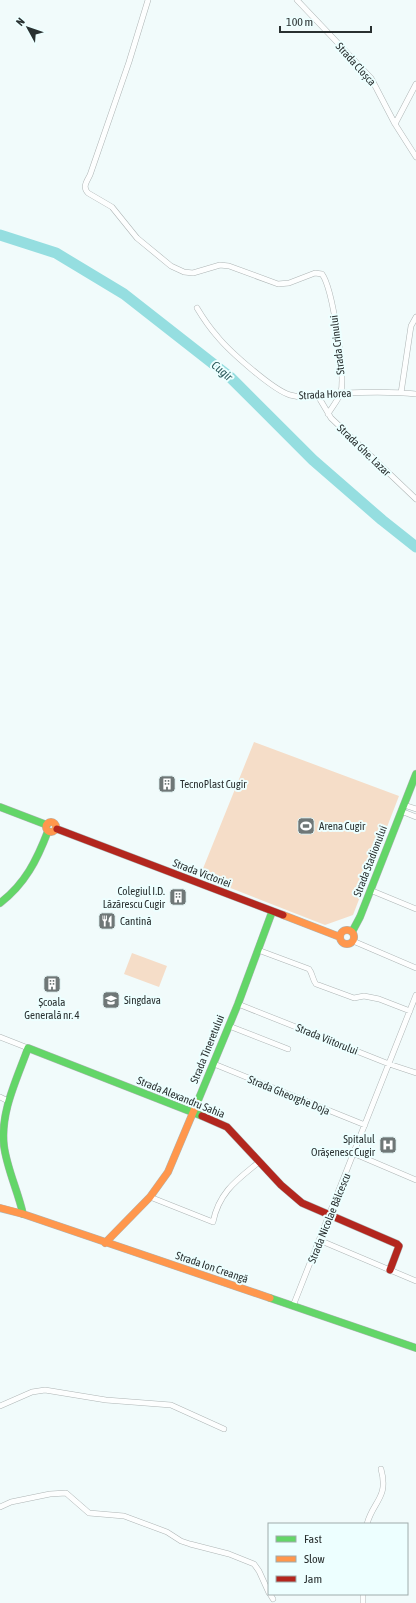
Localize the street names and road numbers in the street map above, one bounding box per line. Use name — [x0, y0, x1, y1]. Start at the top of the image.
street label: Strada Cloșca — [334, 40, 378, 88]
street label: Strada Crinului — [327, 315, 347, 375]
street label: Strada Horea — [298, 387, 352, 401]
street label: Strada Ghe. Lazar — [335, 422, 394, 479]
street label: Strada Stadionului — [351, 824, 389, 898]
street label: Strada Victoriei — [171, 856, 233, 890]
street label: Strada Tineretului — [188, 1013, 226, 1085]
street label: Strada Viitorului — [294, 1021, 360, 1057]
street label: Strada Gheorghe Doja — [246, 1073, 332, 1117]
street label: Strada Alexandru Sahia — [135, 1074, 227, 1120]
street label: Strada Nicolae Bălcescu — [305, 1171, 353, 1265]
street label: Strada Ion Creangă — [174, 1249, 250, 1285]

